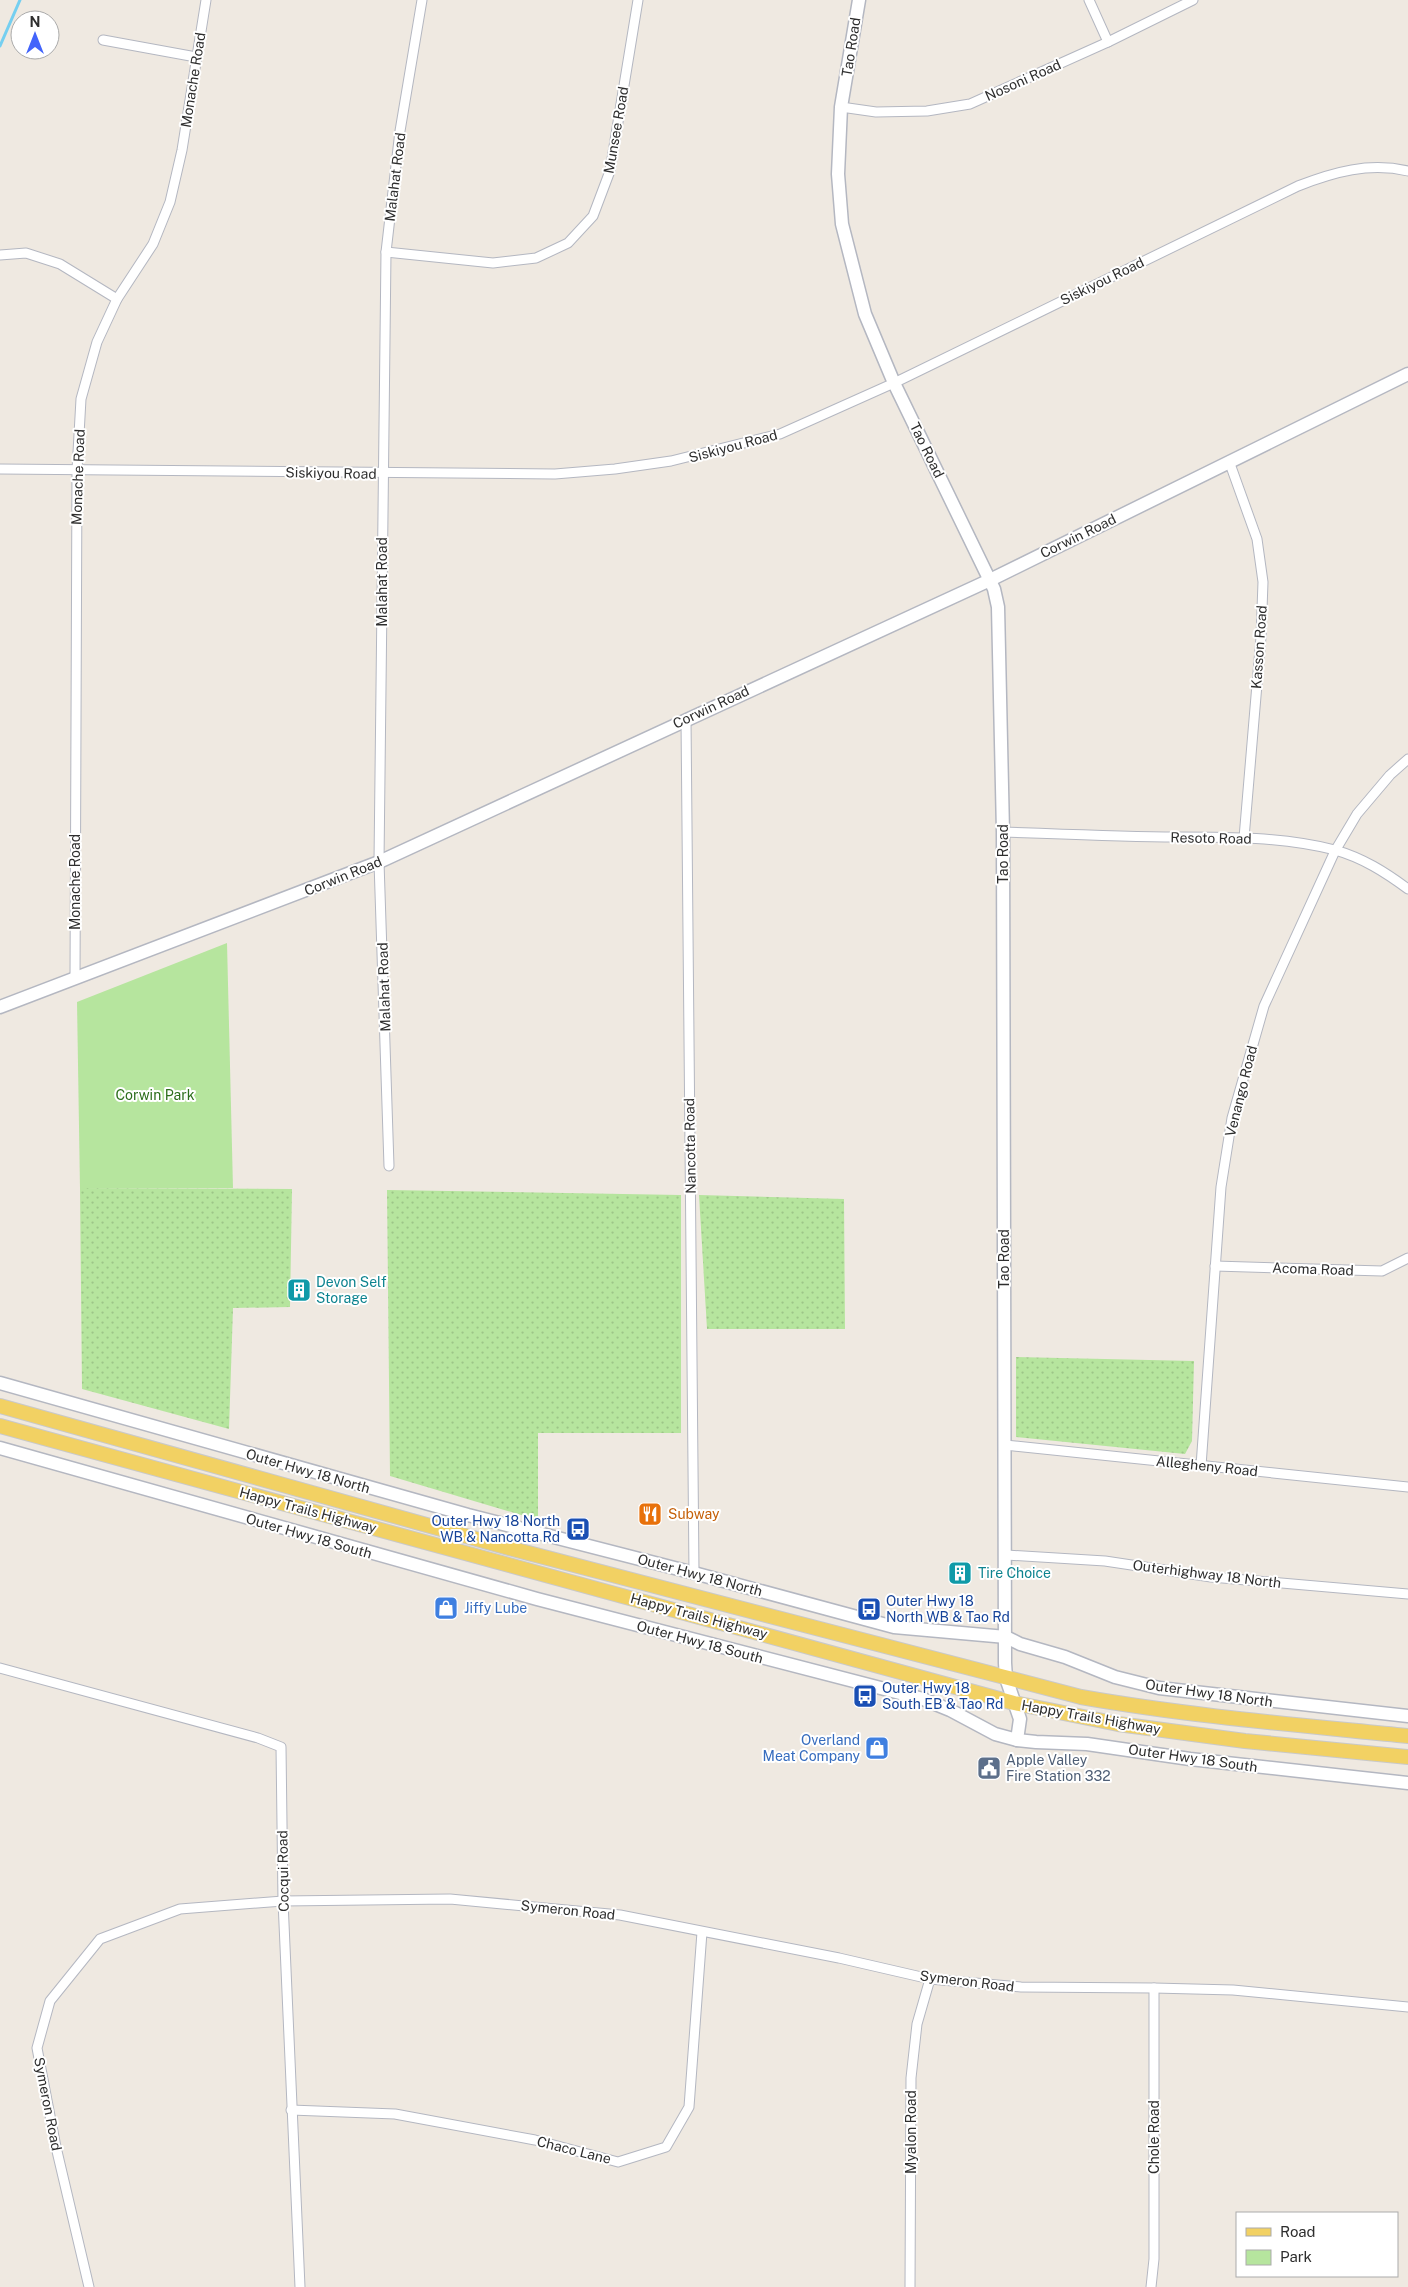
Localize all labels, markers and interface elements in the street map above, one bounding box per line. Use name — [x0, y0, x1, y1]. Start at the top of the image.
north arrow — [10, 10, 60, 60]
text: N — [30, 14, 40, 30]
street label: Tao Road — [838, 16, 864, 78]
street label: Monache Road — [178, 31, 208, 129]
street label: Nosoni Road — [983, 56, 1063, 104]
street label: Munsee Road — [600, 85, 632, 175]
street label: Malahat Road — [382, 132, 408, 222]
street label: Siskiyou Road — [1058, 254, 1146, 308]
street label: Tao Road — [907, 420, 947, 480]
street label: Siskiyou Road — [687, 426, 779, 466]
street label: Monache Road — [68, 429, 88, 525]
street label: Siskiyou Road — [285, 464, 377, 482]
street label: Corwin Road — [1038, 511, 1118, 561]
street label: Malahat Road — [374, 537, 390, 627]
street label: Kasson Road — [1248, 605, 1270, 689]
street label: Corwin Road — [670, 682, 752, 732]
street label: Tao Road — [995, 824, 1011, 884]
street label: Resoto Road — [1170, 829, 1252, 847]
street label: Monache Road — [67, 834, 83, 930]
street label: Corwin Road — [302, 853, 384, 899]
street label: Malahat Road — [374, 942, 394, 1032]
street label: Venango Road — [1222, 1044, 1260, 1138]
park label: Corwin Park — [115, 1087, 195, 1103]
street label: Nancotta Road — [681, 1098, 699, 1194]
street label: Tao Road — [996, 1229, 1012, 1289]
street label: Acoma Road — [1272, 1260, 1354, 1278]
place label: Devon Self Storage — [316, 1274, 387, 1306]
building icon: Devon Self Storage — [286, 1277, 312, 1303]
street label: Outer Hwy 18 North — [244, 1446, 372, 1496]
street label: Allegheny Road — [1155, 1453, 1259, 1479]
street label: Happy Trails Highway — [238, 1484, 379, 1536]
restaurant icon: Subway — [637, 1501, 663, 1527]
place label: Subway — [668, 1506, 720, 1522]
street label: Outer Hwy 18 South — [244, 1510, 374, 1562]
place label: Outer Hwy 18 North WB & Nancotta Rd — [432, 1513, 560, 1545]
bus stop icon: Outer Hwy 18 North WB & Nancotta Rd — [565, 1516, 591, 1542]
street label: Outer Hwy 18 North — [636, 1551, 764, 1599]
street label: Outerhighway 18 North — [1132, 1557, 1282, 1591]
building icon: Tire Choice — [947, 1560, 973, 1586]
place label: Tire Choice — [978, 1565, 1051, 1581]
street label: Happy Trails Highway — [629, 1590, 770, 1642]
place label: Outer Hwy 18 North WB & Tao Rd — [886, 1593, 1010, 1625]
shop icon: Jiffy Lube — [433, 1595, 459, 1621]
bus stop icon: Outer Hwy 18 North WB & Tao Rd — [856, 1596, 882, 1622]
place label: Jiffy Lube — [464, 1600, 527, 1616]
street label: Outer Hwy 18 South — [635, 1617, 765, 1667]
street label: Outer Hwy 18 North — [1144, 1676, 1274, 1710]
place label: Outer Hwy 18 South EB & Tao Rd — [882, 1680, 1003, 1712]
bus stop icon: Outer Hwy 18 South EB & Tao Rd — [852, 1683, 878, 1709]
street label: Happy Trails Highway — [1020, 1697, 1162, 1737]
place label: Overland Meat Company — [763, 1732, 860, 1764]
shop icon: Overland Meat Company — [864, 1735, 890, 1761]
street label: Outer Hwy 18 South — [1127, 1741, 1259, 1775]
place label: Apple Valley Fire Station 332 — [1006, 1752, 1111, 1784]
public building icon: Apple Valley Fire Station 332 — [976, 1755, 1002, 1781]
street label: Cocqui Road — [274, 1830, 292, 1912]
street label: Symeron Road — [520, 1897, 616, 1923]
street label: Symeron Road — [919, 1967, 1015, 1995]
street label: Symeron Road — [31, 2056, 65, 2152]
street label: Myalon Road — [903, 2090, 919, 2174]
street label: Chole Road — [1146, 2100, 1162, 2174]
street label: Chaco Lane — [535, 2133, 613, 2167]
legend — [1236, 2212, 1398, 2277]
text: Road — [1280, 2223, 1316, 2240]
text: Park — [1280, 2248, 1312, 2265]

